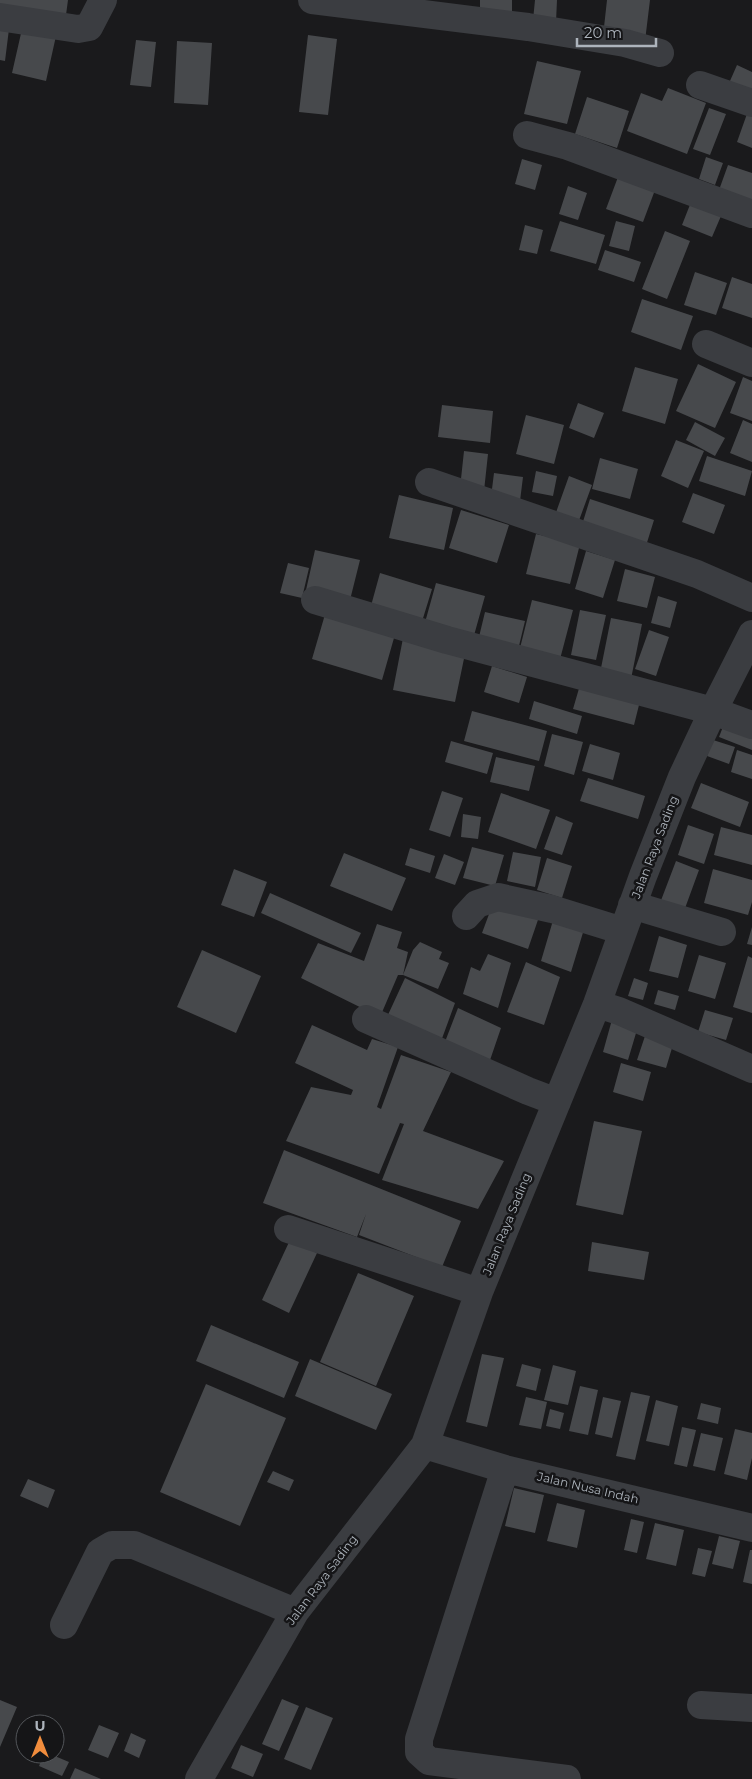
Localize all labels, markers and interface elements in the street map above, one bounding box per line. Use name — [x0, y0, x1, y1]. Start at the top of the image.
scale bar — [577, 15, 656, 47]
text: 20 m — [584, 23, 622, 42]
street label: Jalan Raya Sading — [628, 793, 681, 901]
street label: Jalan Raya Sading — [479, 1171, 534, 1278]
street label: Jalan Nusa Indah — [535, 1468, 640, 1506]
street label: Jalan Raya Sading — [282, 1532, 360, 1628]
north arrow — [15, 1714, 65, 1764]
text: U — [34, 1717, 46, 1735]

